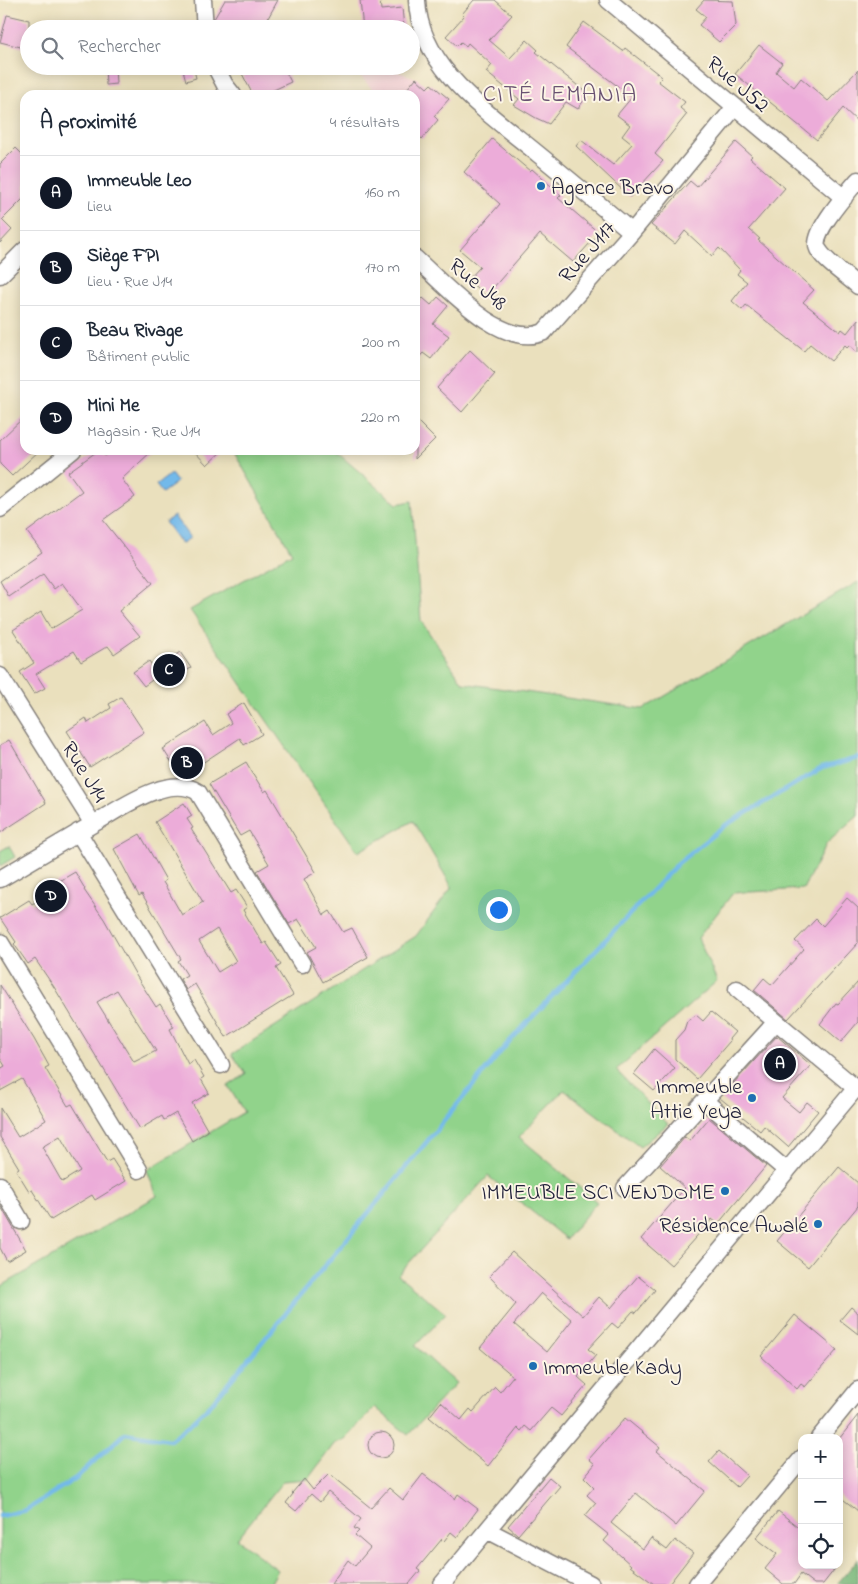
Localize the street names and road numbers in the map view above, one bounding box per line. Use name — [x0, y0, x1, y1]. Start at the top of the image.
street label: Rue J52 — [698, 49, 776, 121]
street label: Rue J117 — [552, 215, 625, 291]
street label: Rue J48 — [441, 251, 513, 319]
street label: Rue J14 — [52, 736, 115, 809]

